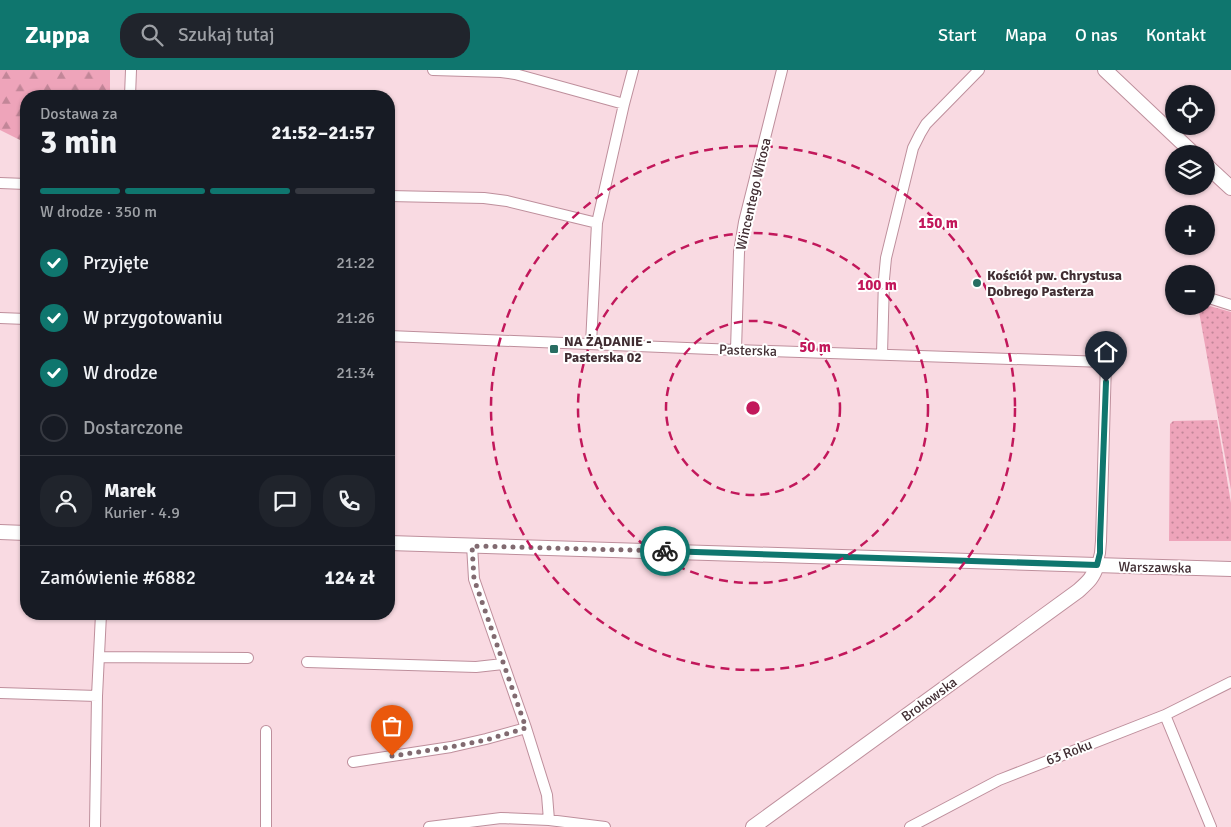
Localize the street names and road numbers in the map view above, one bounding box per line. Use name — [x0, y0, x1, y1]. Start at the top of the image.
street label: Wincentego Witosa — [732, 136, 775, 252]
street label: Pasterska — [719, 341, 777, 360]
street label: Warszawska — [1118, 558, 1192, 577]
street label: Brokowska — [898, 674, 960, 725]
street label: 63 Roku — [1044, 736, 1095, 769]

